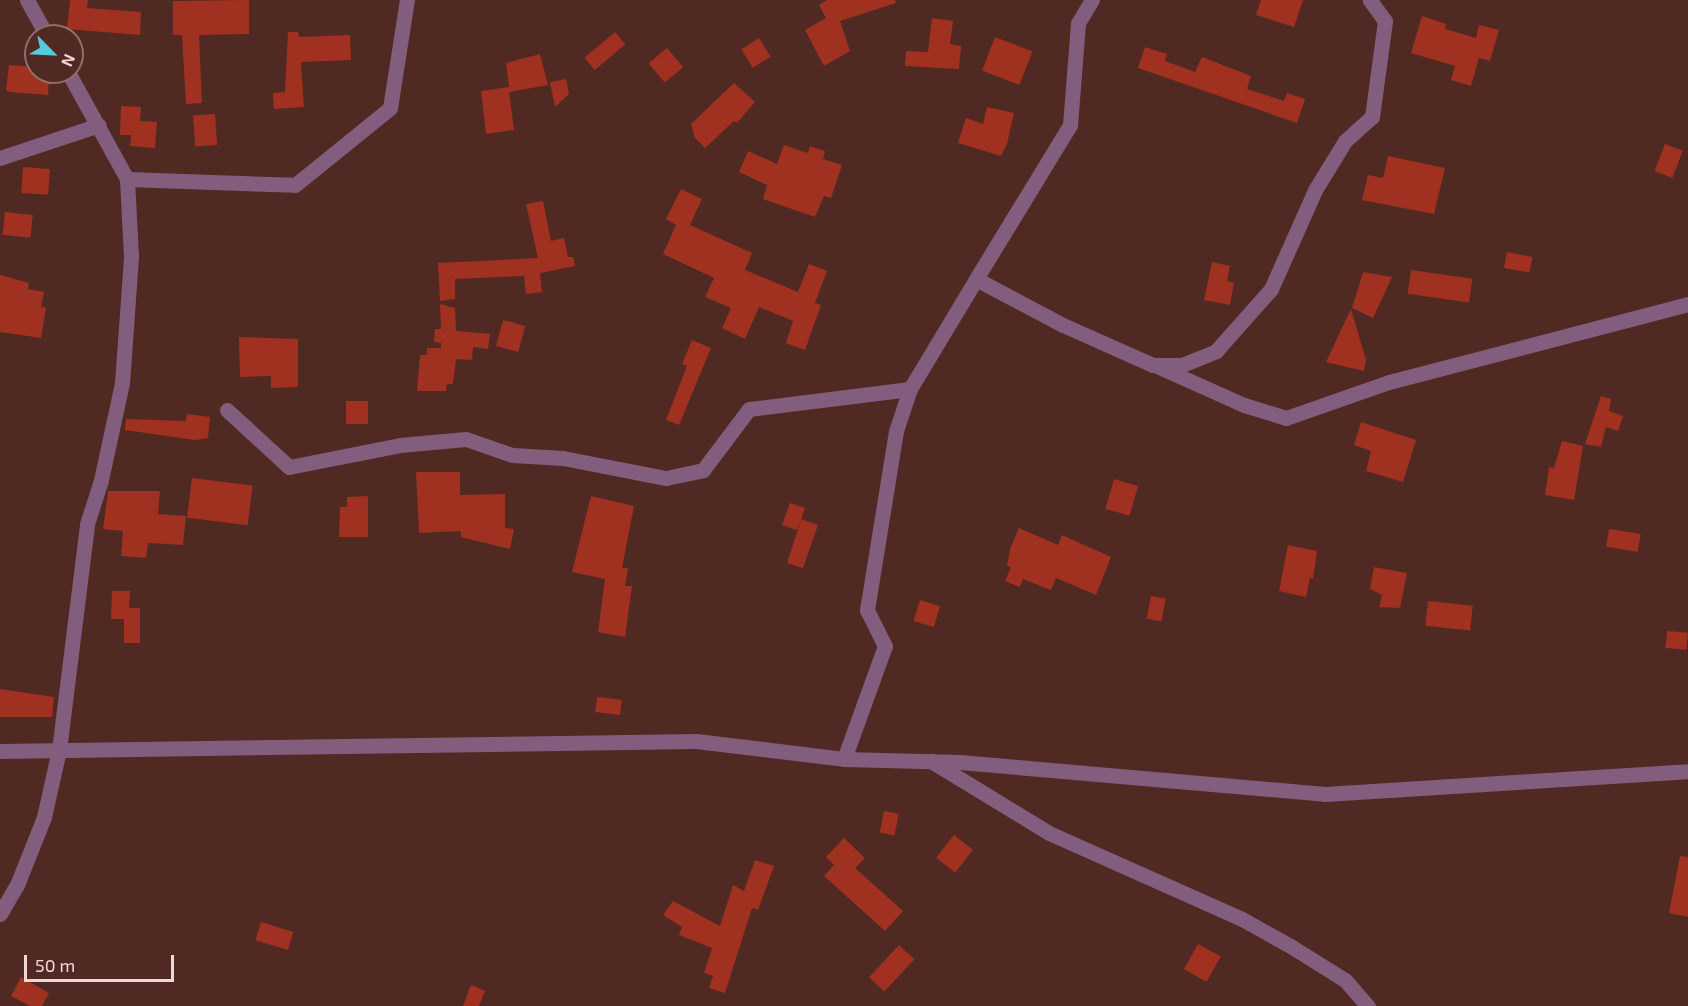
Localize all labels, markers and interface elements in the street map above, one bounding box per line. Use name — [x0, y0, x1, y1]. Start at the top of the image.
north arrow — [24, 24, 84, 84]
text: N — [58, 52, 80, 70]
scale bar — [27, 943, 177, 981]
text: 50 m — [35, 954, 75, 976]

